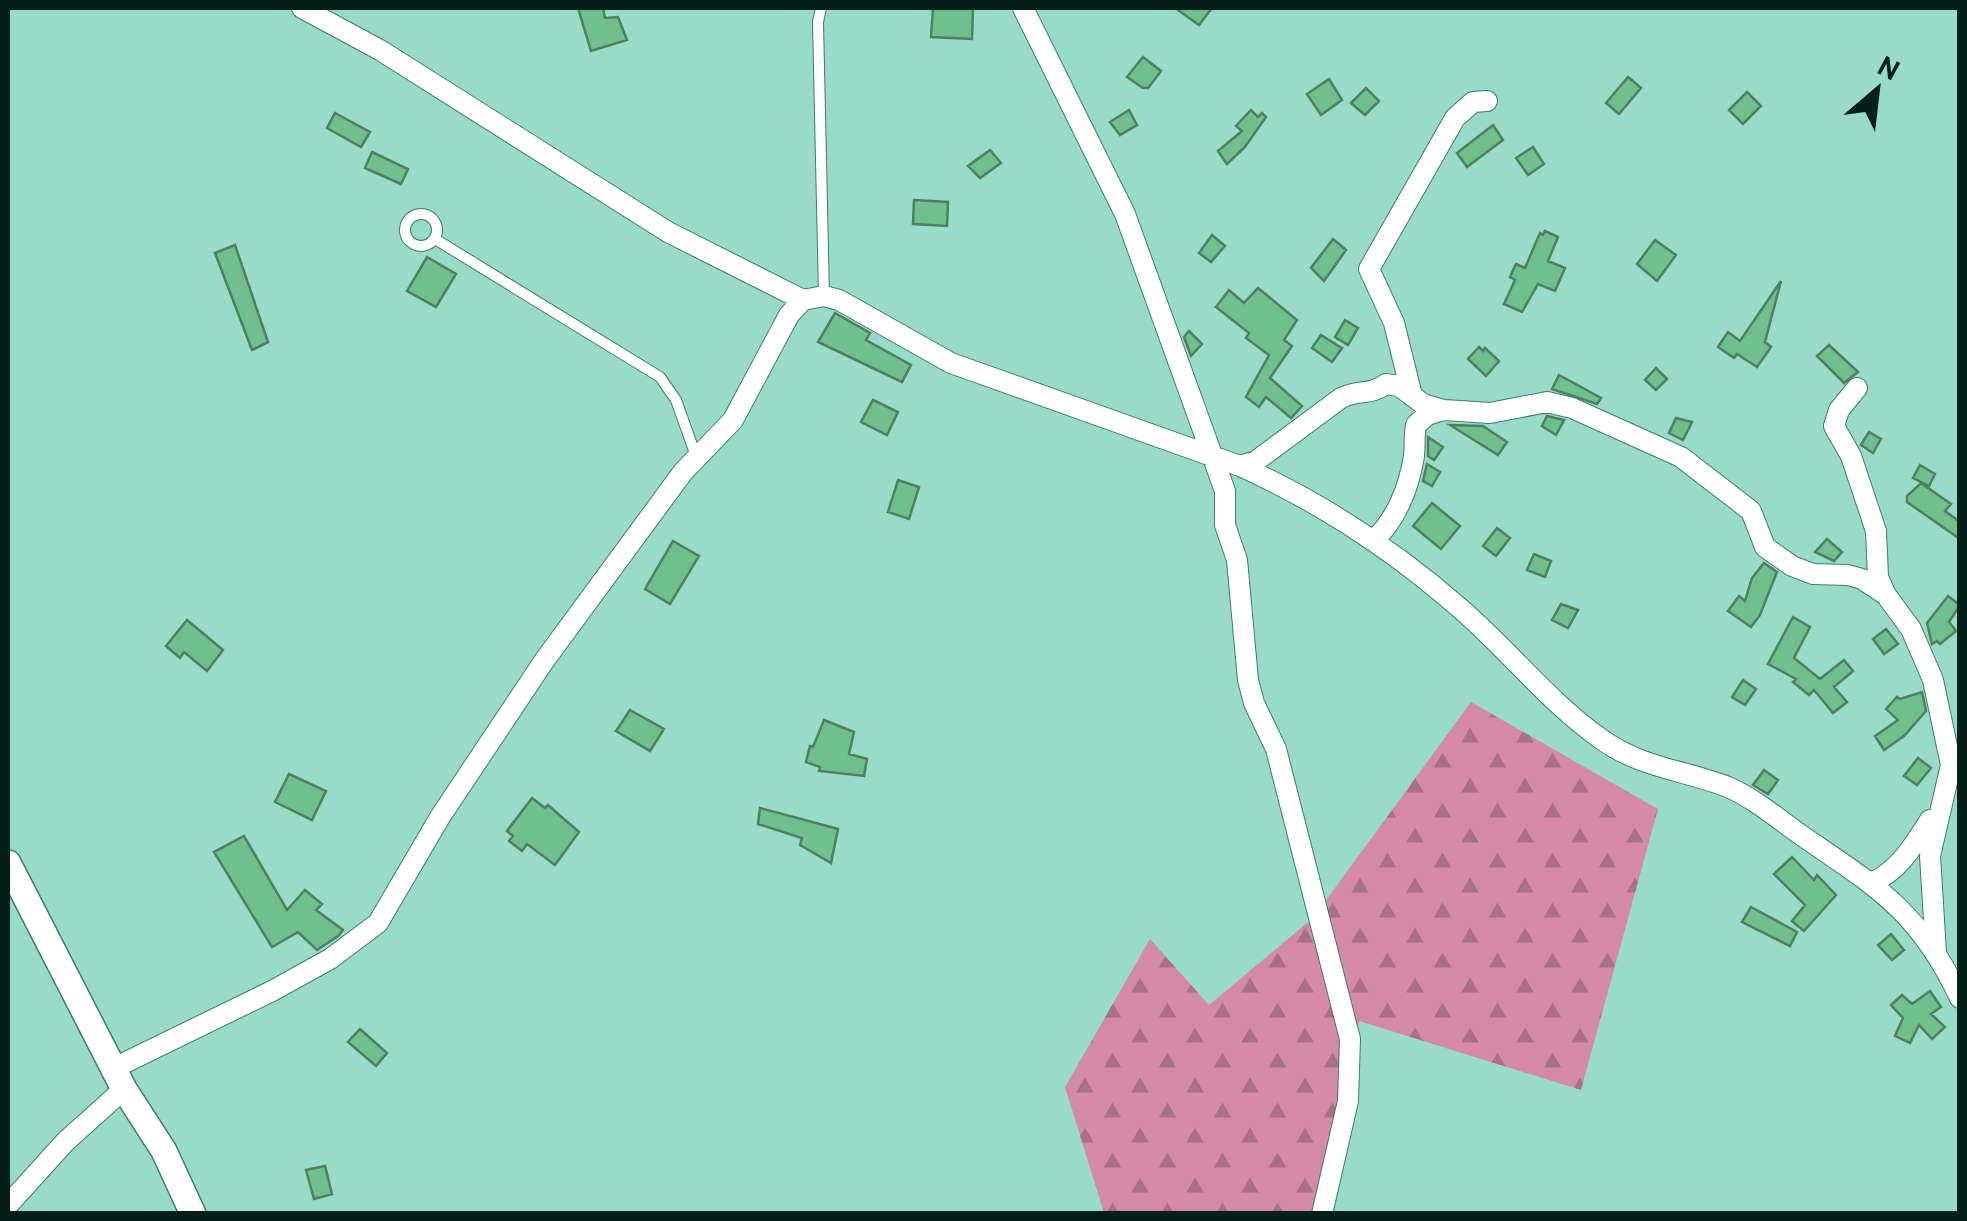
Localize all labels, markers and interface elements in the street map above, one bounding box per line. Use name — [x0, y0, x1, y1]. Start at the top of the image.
north arrow — [1827, 40, 1927, 140]
text: N — [1870, 50, 1905, 91]

